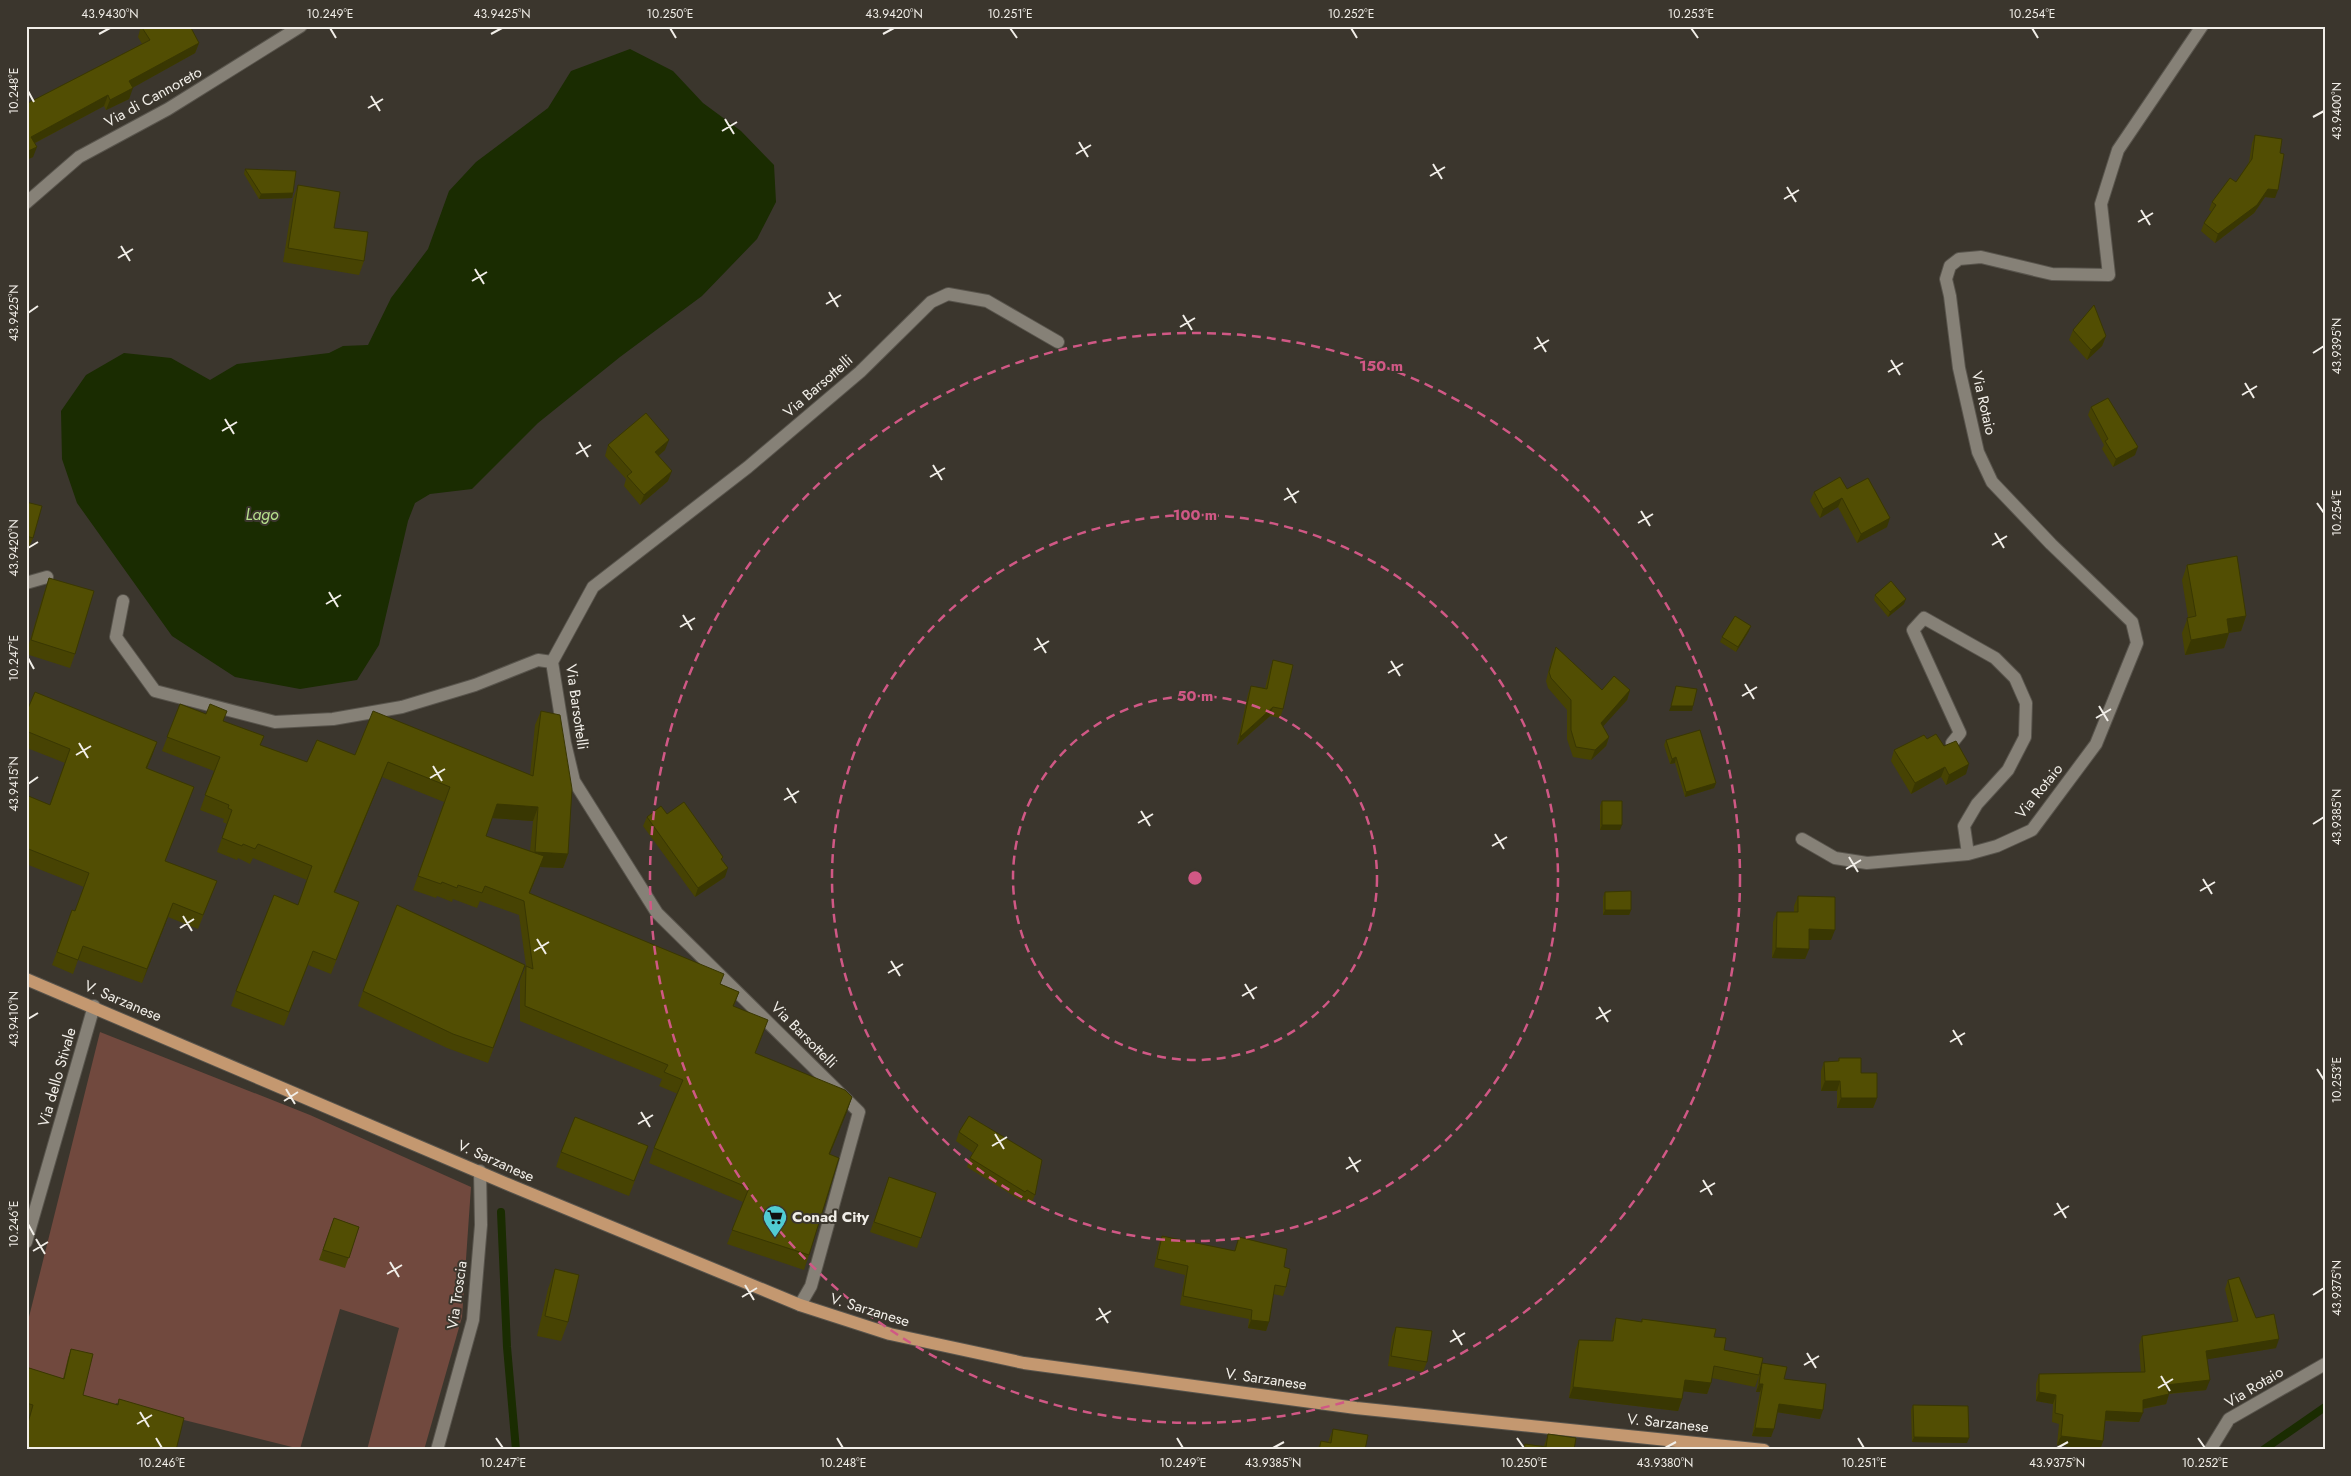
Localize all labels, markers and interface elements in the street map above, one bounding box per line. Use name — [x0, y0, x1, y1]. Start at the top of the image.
text: 43.9430°N — [81, 5, 139, 23]
text: 10.249°E — [307, 5, 353, 23]
text: 43.9425°N — [473, 5, 531, 23]
text: 10.250°E — [647, 5, 693, 23]
text: 43.9420°N — [865, 5, 923, 23]
text: 10.251°E — [987, 5, 1033, 23]
text: 10.252°E — [1328, 5, 1374, 23]
text: 10.253°E — [1668, 5, 1714, 23]
text: 10.254°E — [2009, 5, 2055, 23]
street label: Via di Cannoreto — [100, 61, 206, 133]
text: 10.248°E — [5, 68, 23, 114]
text: 43.9400°N — [2328, 82, 2346, 140]
text: 43.9425°N — [5, 284, 23, 342]
text: 43.9395°N — [2328, 318, 2346, 374]
street label: Via Barsottelli — [778, 349, 858, 423]
text: 150 m — [1359, 355, 1403, 377]
street label: Via Rotaio — [1966, 369, 2002, 437]
text: 10.254°E — [2328, 490, 2346, 536]
water label: Lago — [245, 503, 279, 526]
text: 100 m — [1173, 504, 1217, 526]
text: 43.9420°N — [5, 519, 23, 577]
text: 10.247°E — [5, 635, 23, 681]
street label: Via Barsottelli — [560, 663, 594, 751]
text: 50 m — [1177, 685, 1213, 707]
text: 43.9415°N — [5, 756, 23, 812]
street label: Via Rotaio — [2010, 759, 2068, 823]
text: 43.9385°N — [2328, 789, 2346, 845]
centre of rings — [1186, 869, 1204, 887]
street label: V. Sarzanese — [81, 975, 165, 1027]
text: 43.9410°N — [5, 991, 23, 1047]
street label: Via Barsottelli — [766, 997, 842, 1073]
street label: Via dello Stivale — [32, 1025, 82, 1129]
text: 10.253°E — [2328, 1057, 2346, 1103]
street label: V. Sarzanese — [454, 1134, 538, 1188]
text: 10.246°E — [5, 1201, 23, 1247]
supermarket icon: Conad City — [762, 1204, 788, 1238]
place label: Conad City — [792, 1206, 869, 1228]
street label: Via Troscia — [441, 1259, 473, 1331]
text: 43.9375°N — [2328, 1260, 2346, 1316]
street label: V. Sarzanese — [828, 1288, 913, 1333]
street label: Via Rotaio — [2220, 1361, 2288, 1413]
street label: V. Sarzanese — [1224, 1362, 1308, 1396]
street label: V. Sarzanese — [1626, 1408, 1710, 1438]
text: 10.246°E — [139, 1454, 185, 1472]
text: 10.247°E — [480, 1454, 526, 1472]
text: 10.248°E — [820, 1454, 866, 1472]
text: 10.249°E — [1160, 1454, 1206, 1472]
text: 43.9385°N — [1245, 1454, 1301, 1472]
text: 10.250°E — [1501, 1454, 1547, 1472]
text: 43.9380°N — [1637, 1454, 1693, 1472]
text: 10.251°E — [1841, 1454, 1887, 1472]
text: 43.9375°N — [2029, 1454, 2085, 1472]
text: 10.252°E — [2182, 1454, 2228, 1472]

